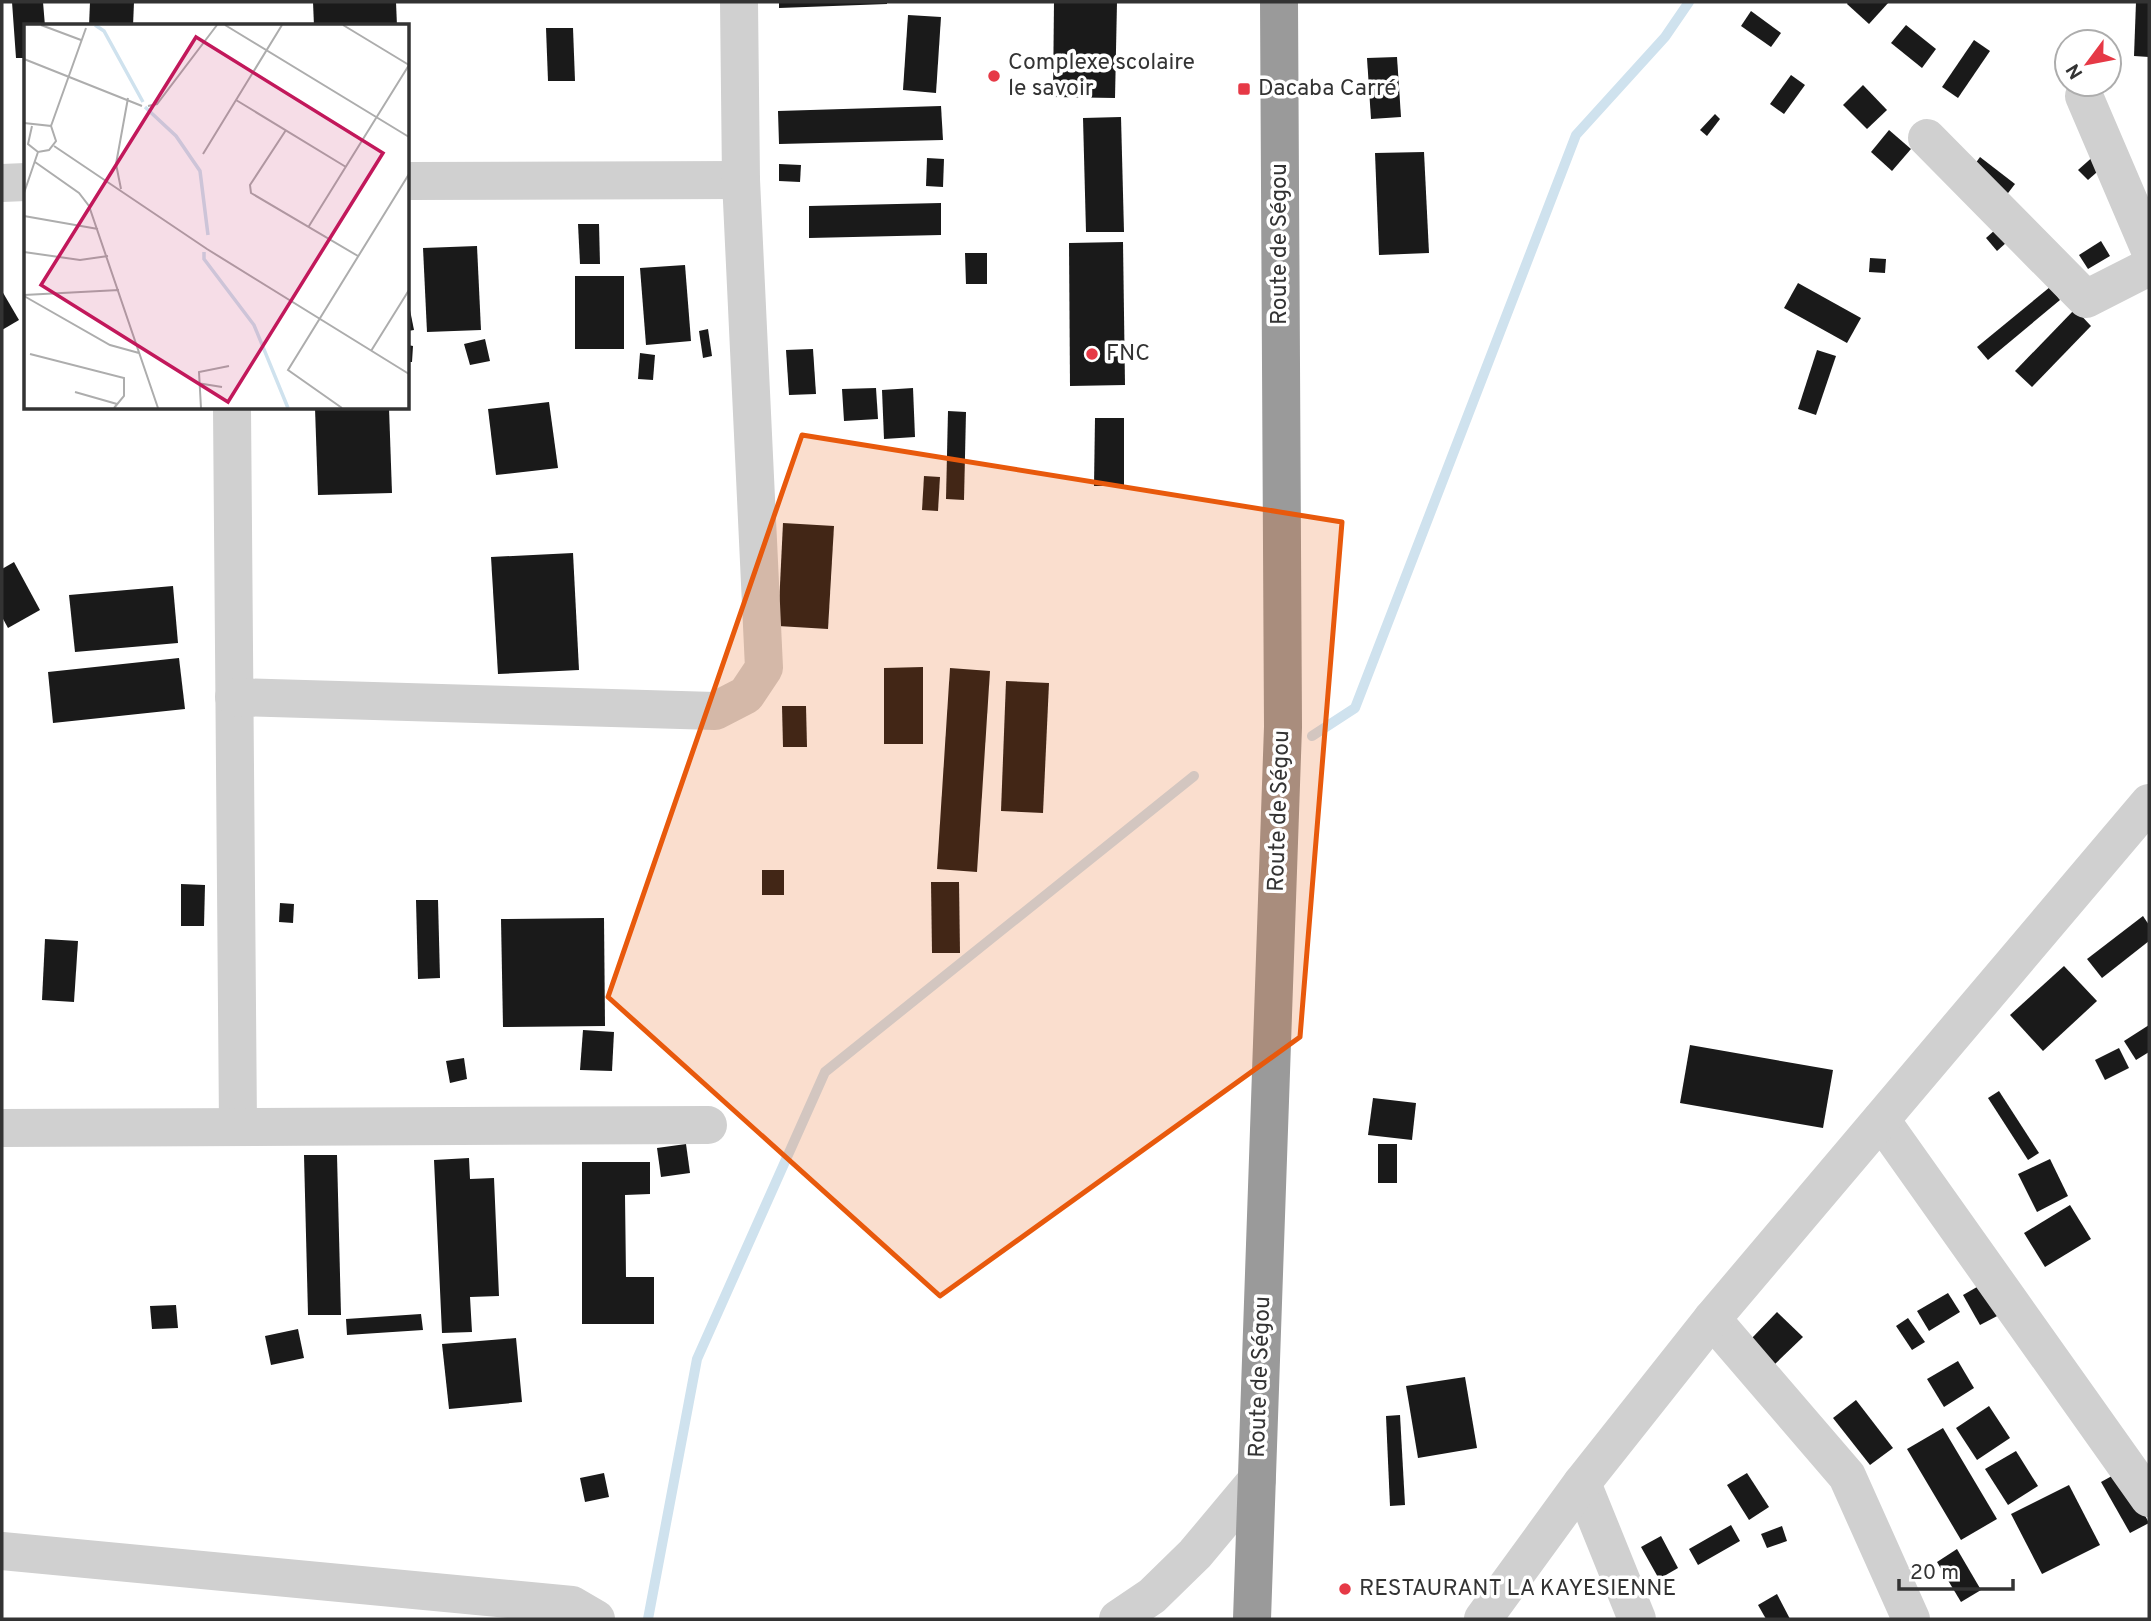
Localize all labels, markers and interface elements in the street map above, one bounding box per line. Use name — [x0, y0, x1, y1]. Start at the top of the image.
inset map — [24, 24, 410, 410]
north arrow — [2053, 28, 2123, 98]
place label: Complexe scolaire le savoir — [1008, 49, 1195, 104]
text: N — [2061, 59, 2089, 83]
marker: Complexe scolaire le savoir — [986, 68, 1002, 84]
place label: Dacaba Carré — [1258, 75, 1397, 104]
marker: Dacaba Carré — [1236, 81, 1252, 97]
street label: Route de Ségou — [1266, 163, 1295, 325]
place label: FNC — [1106, 340, 1150, 369]
marker: FNC — [1084, 346, 1100, 362]
street label: Route de Ségou — [1263, 730, 1297, 892]
street label: Route de Ségou — [1244, 1296, 1278, 1458]
scale bar — [1899, 1548, 2013, 1592]
text: 20 m — [1910, 1560, 1959, 1587]
place label: RESTAURANT LA KAYESIENNE — [1359, 1575, 1676, 1604]
marker: RESTAURANT LA KAYESIENNE — [1337, 1581, 1353, 1597]

